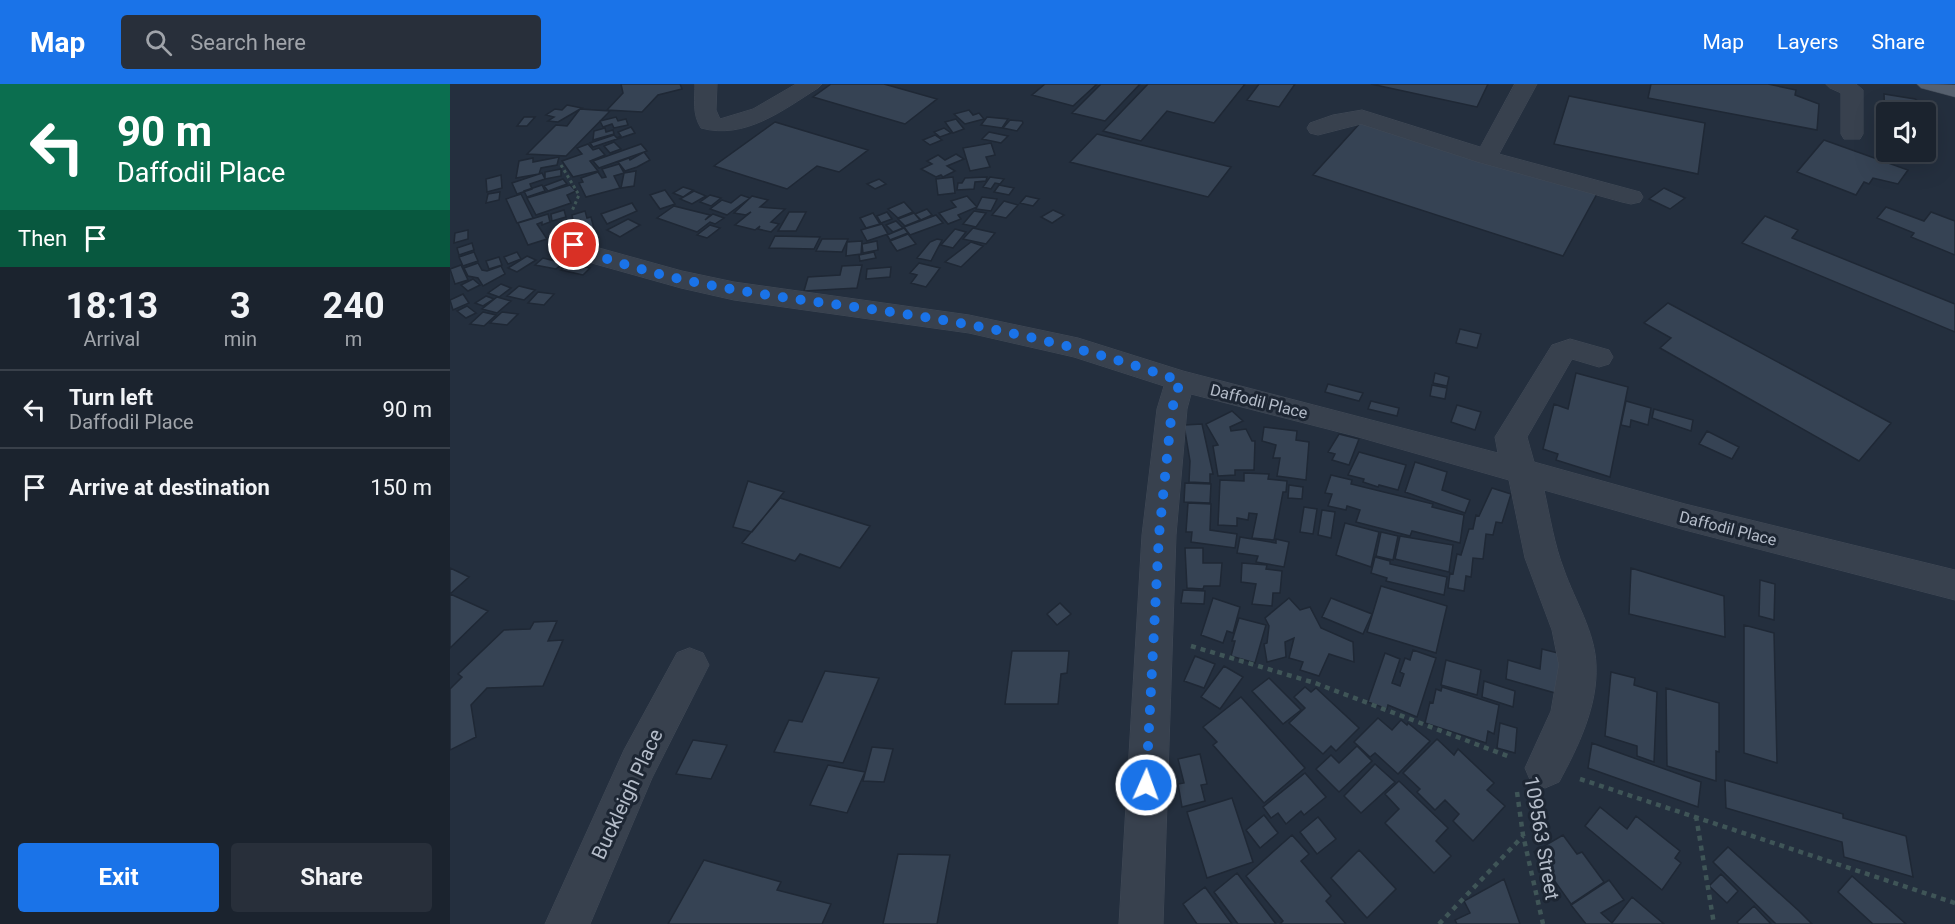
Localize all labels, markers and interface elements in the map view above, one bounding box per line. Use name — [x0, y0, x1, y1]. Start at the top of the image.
search box — [121, 15, 541, 69]
text: Map — [30, 26, 85, 59]
icon: search — [142, 26, 175, 59]
text: Search here — [190, 30, 306, 55]
text: Map — [1702, 30, 1744, 54]
text: Layers — [1777, 30, 1838, 54]
text: Share — [1871, 30, 1925, 54]
map controls — [1876, 102, 1936, 162]
button: sound — [1876, 102, 1936, 162]
text: 90 m — [117, 107, 212, 156]
icon: left — [18, 108, 96, 186]
text: Daffodil Place — [117, 157, 285, 189]
pin — [548, 219, 599, 270]
icon: arrive — [79, 222, 112, 255]
text: Then — [18, 226, 67, 251]
icon: arrive — [557, 228, 590, 261]
text: 18:13 — [65, 285, 158, 327]
text: 3 — [230, 285, 251, 327]
text: 240 — [323, 285, 385, 327]
text: Arrival — [83, 327, 140, 351]
text: min — [224, 327, 257, 351]
text: m — [345, 327, 362, 351]
street label: Daffodil Place — [1208, 380, 1310, 423]
text: Turn left — [69, 385, 153, 410]
icon: left — [18, 393, 51, 426]
text: 90 m — [383, 397, 432, 422]
text: Daffodil Place — [69, 410, 194, 434]
icon: arrive — [18, 471, 51, 504]
text: Arrive at destination — [69, 475, 270, 500]
text: 150 m — [370, 475, 432, 500]
street label: Daffodil Place — [1677, 507, 1779, 550]
street label: Buckleigh Place — [586, 725, 668, 863]
position arrow — [1114, 753, 1178, 817]
street label: 109563 Street — [1519, 774, 1565, 902]
button: Exit — [18, 843, 219, 912]
button: Share — [231, 843, 432, 912]

